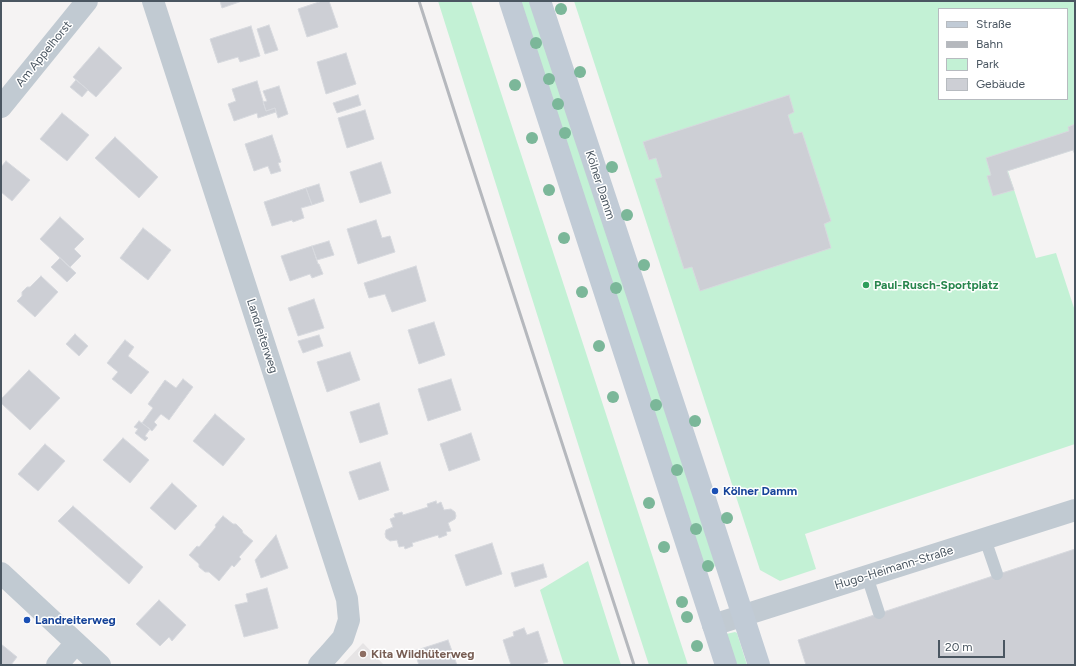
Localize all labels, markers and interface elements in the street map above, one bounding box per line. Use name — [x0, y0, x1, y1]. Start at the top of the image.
legend — [938, 8, 1068, 100]
text: Straße — [976, 17, 1011, 31]
street label: Am Appelhorst — [13, 18, 75, 90]
text: Bahn — [976, 37, 1003, 51]
text: Park — [976, 57, 999, 71]
text: Gebäude — [976, 77, 1025, 91]
street label: Kölner Damm — [582, 149, 618, 221]
place label: Paul-Rusch-Sportplatz — [874, 278, 999, 292]
marker: Paul-Rusch-Sportplatz — [861, 280, 871, 290]
street label: Landreiterweg — [243, 297, 281, 375]
place label: Kölner Damm — [723, 484, 797, 498]
marker: Kölner Damm — [710, 486, 720, 496]
street label: Hugo-Heimann-Straße — [833, 543, 955, 593]
place label: Landreiterweg — [35, 613, 116, 627]
marker: Landreiterweg — [22, 615, 32, 625]
scale bar — [940, 632, 1007, 658]
text: 20 m — [945, 640, 973, 654]
place label: Kita Wildhüterweg — [371, 647, 474, 661]
marker: Kita Wildhüterweg — [358, 649, 368, 659]

